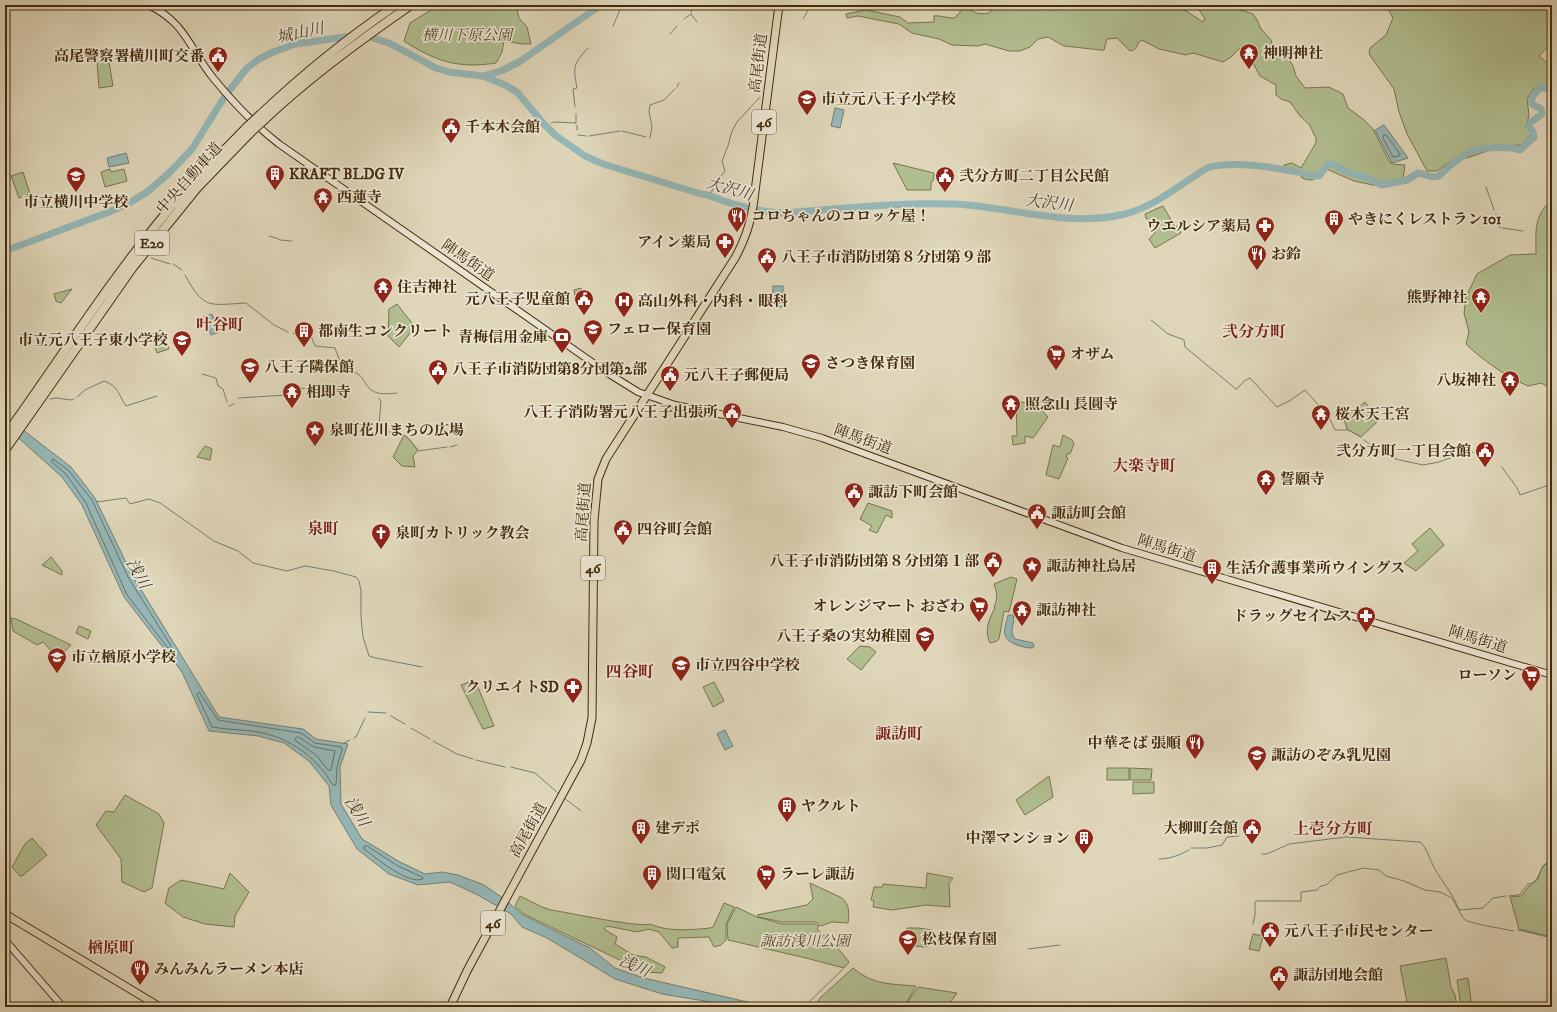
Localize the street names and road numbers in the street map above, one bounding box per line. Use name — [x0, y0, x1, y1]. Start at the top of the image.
street label: 高尾街道 — [745, 32, 772, 94]
road number: 46 — [752, 110, 776, 134]
street label: 中央自動車道 — [152, 139, 227, 218]
road number: E20 — [135, 231, 169, 255]
street label: 陣馬街道 — [438, 235, 498, 285]
street label: 陣馬街道 — [831, 420, 894, 459]
street label: 高尾街道 — [572, 481, 595, 543]
street label: 陣馬街道 — [1135, 531, 1198, 566]
road number: 46 — [581, 556, 605, 580]
street label: 陣馬街道 — [1446, 622, 1509, 657]
street label: 高尾街道 — [506, 799, 551, 861]
road number: 46 — [481, 911, 505, 935]

